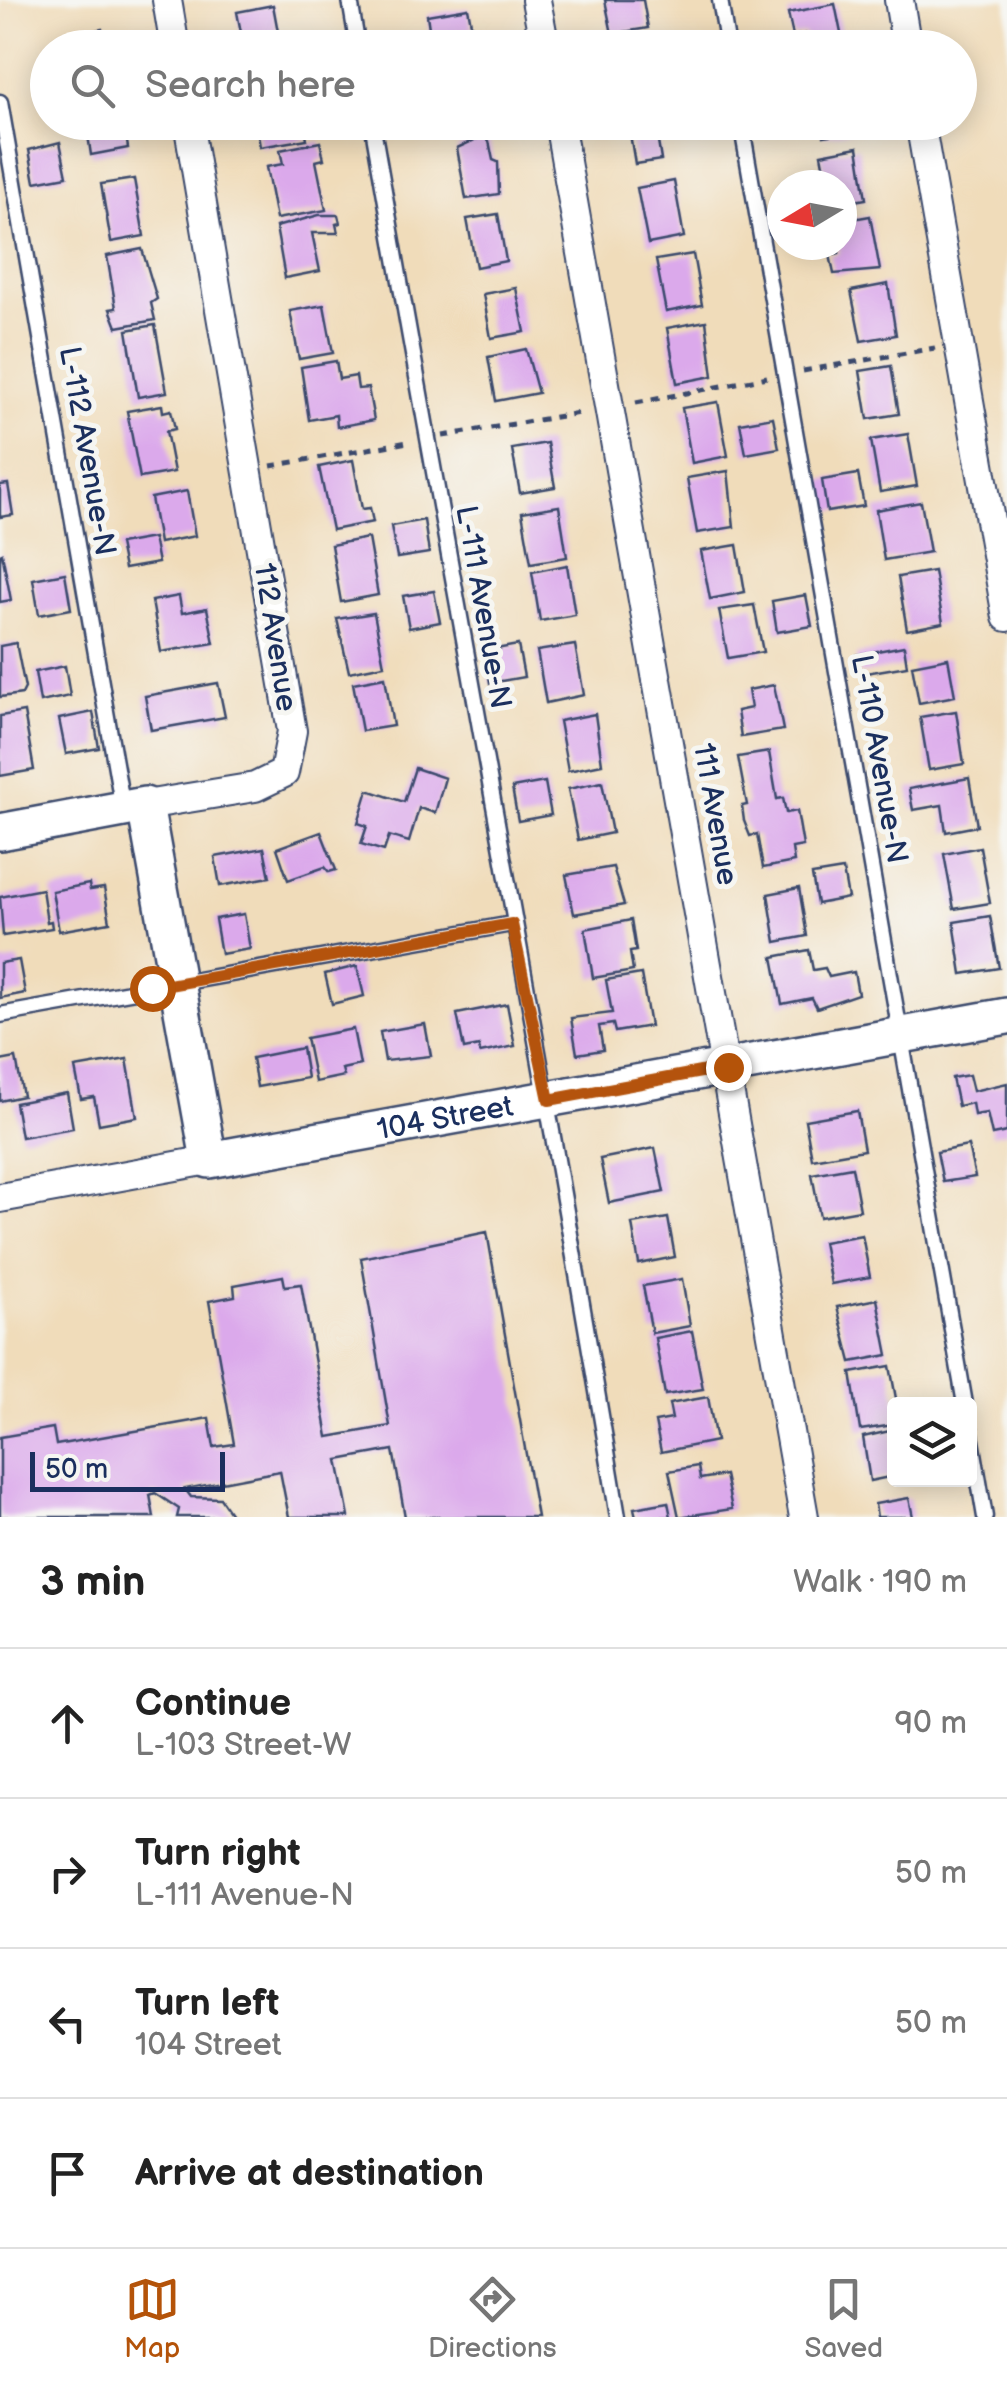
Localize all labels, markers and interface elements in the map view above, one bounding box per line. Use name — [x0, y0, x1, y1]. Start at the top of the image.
search box — [30, 30, 977, 140]
icon: search — [65, 58, 120, 113]
text: Search here — [145, 63, 356, 108]
north arrow — [767, 170, 857, 260]
street label: L-112 Avenue-N — [51, 344, 123, 558]
street label: L-111 Avenue-N — [447, 503, 519, 711]
street label: 112 Avenue — [246, 560, 305, 714]
street label: L-110 Avenue-N — [843, 652, 915, 866]
street label: 111 Avenue — [685, 740, 745, 888]
route start — [130, 966, 176, 1012]
route end — [706, 1045, 752, 1091]
street label: 104 Street — [374, 1088, 516, 1148]
map controls — [887, 1397, 977, 1487]
button: layers — [887, 1397, 977, 1487]
scale bar — [30, 1447, 225, 1492]
text: 50 m — [45, 1453, 108, 1486]
text: 3 min — [40, 1557, 145, 1608]
text: Walk · 190 m — [793, 1563, 967, 1602]
text: Continue — [135, 1681, 291, 1726]
icon: ahead — [40, 1696, 95, 1751]
text: 90 m — [895, 1704, 967, 1743]
text: L-103 Street-W — [135, 1726, 352, 1765]
text: Turn right — [135, 1831, 300, 1876]
icon: right — [40, 1846, 95, 1901]
text: 50 m — [895, 1854, 967, 1893]
text: L-111 Avenue-N — [135, 1876, 354, 1915]
text: Turn left — [135, 1981, 279, 2026]
icon: left — [40, 1996, 95, 2051]
text: 50 m — [895, 2004, 967, 2043]
text: 104 Street — [135, 2026, 282, 2065]
icon: arrive — [40, 2146, 95, 2201]
text: Arrive at destination — [135, 2151, 484, 2196]
tab: Map — [124, 2272, 180, 2365]
tab: Directions — [428, 2272, 557, 2365]
tab: Saved — [805, 2272, 883, 2365]

